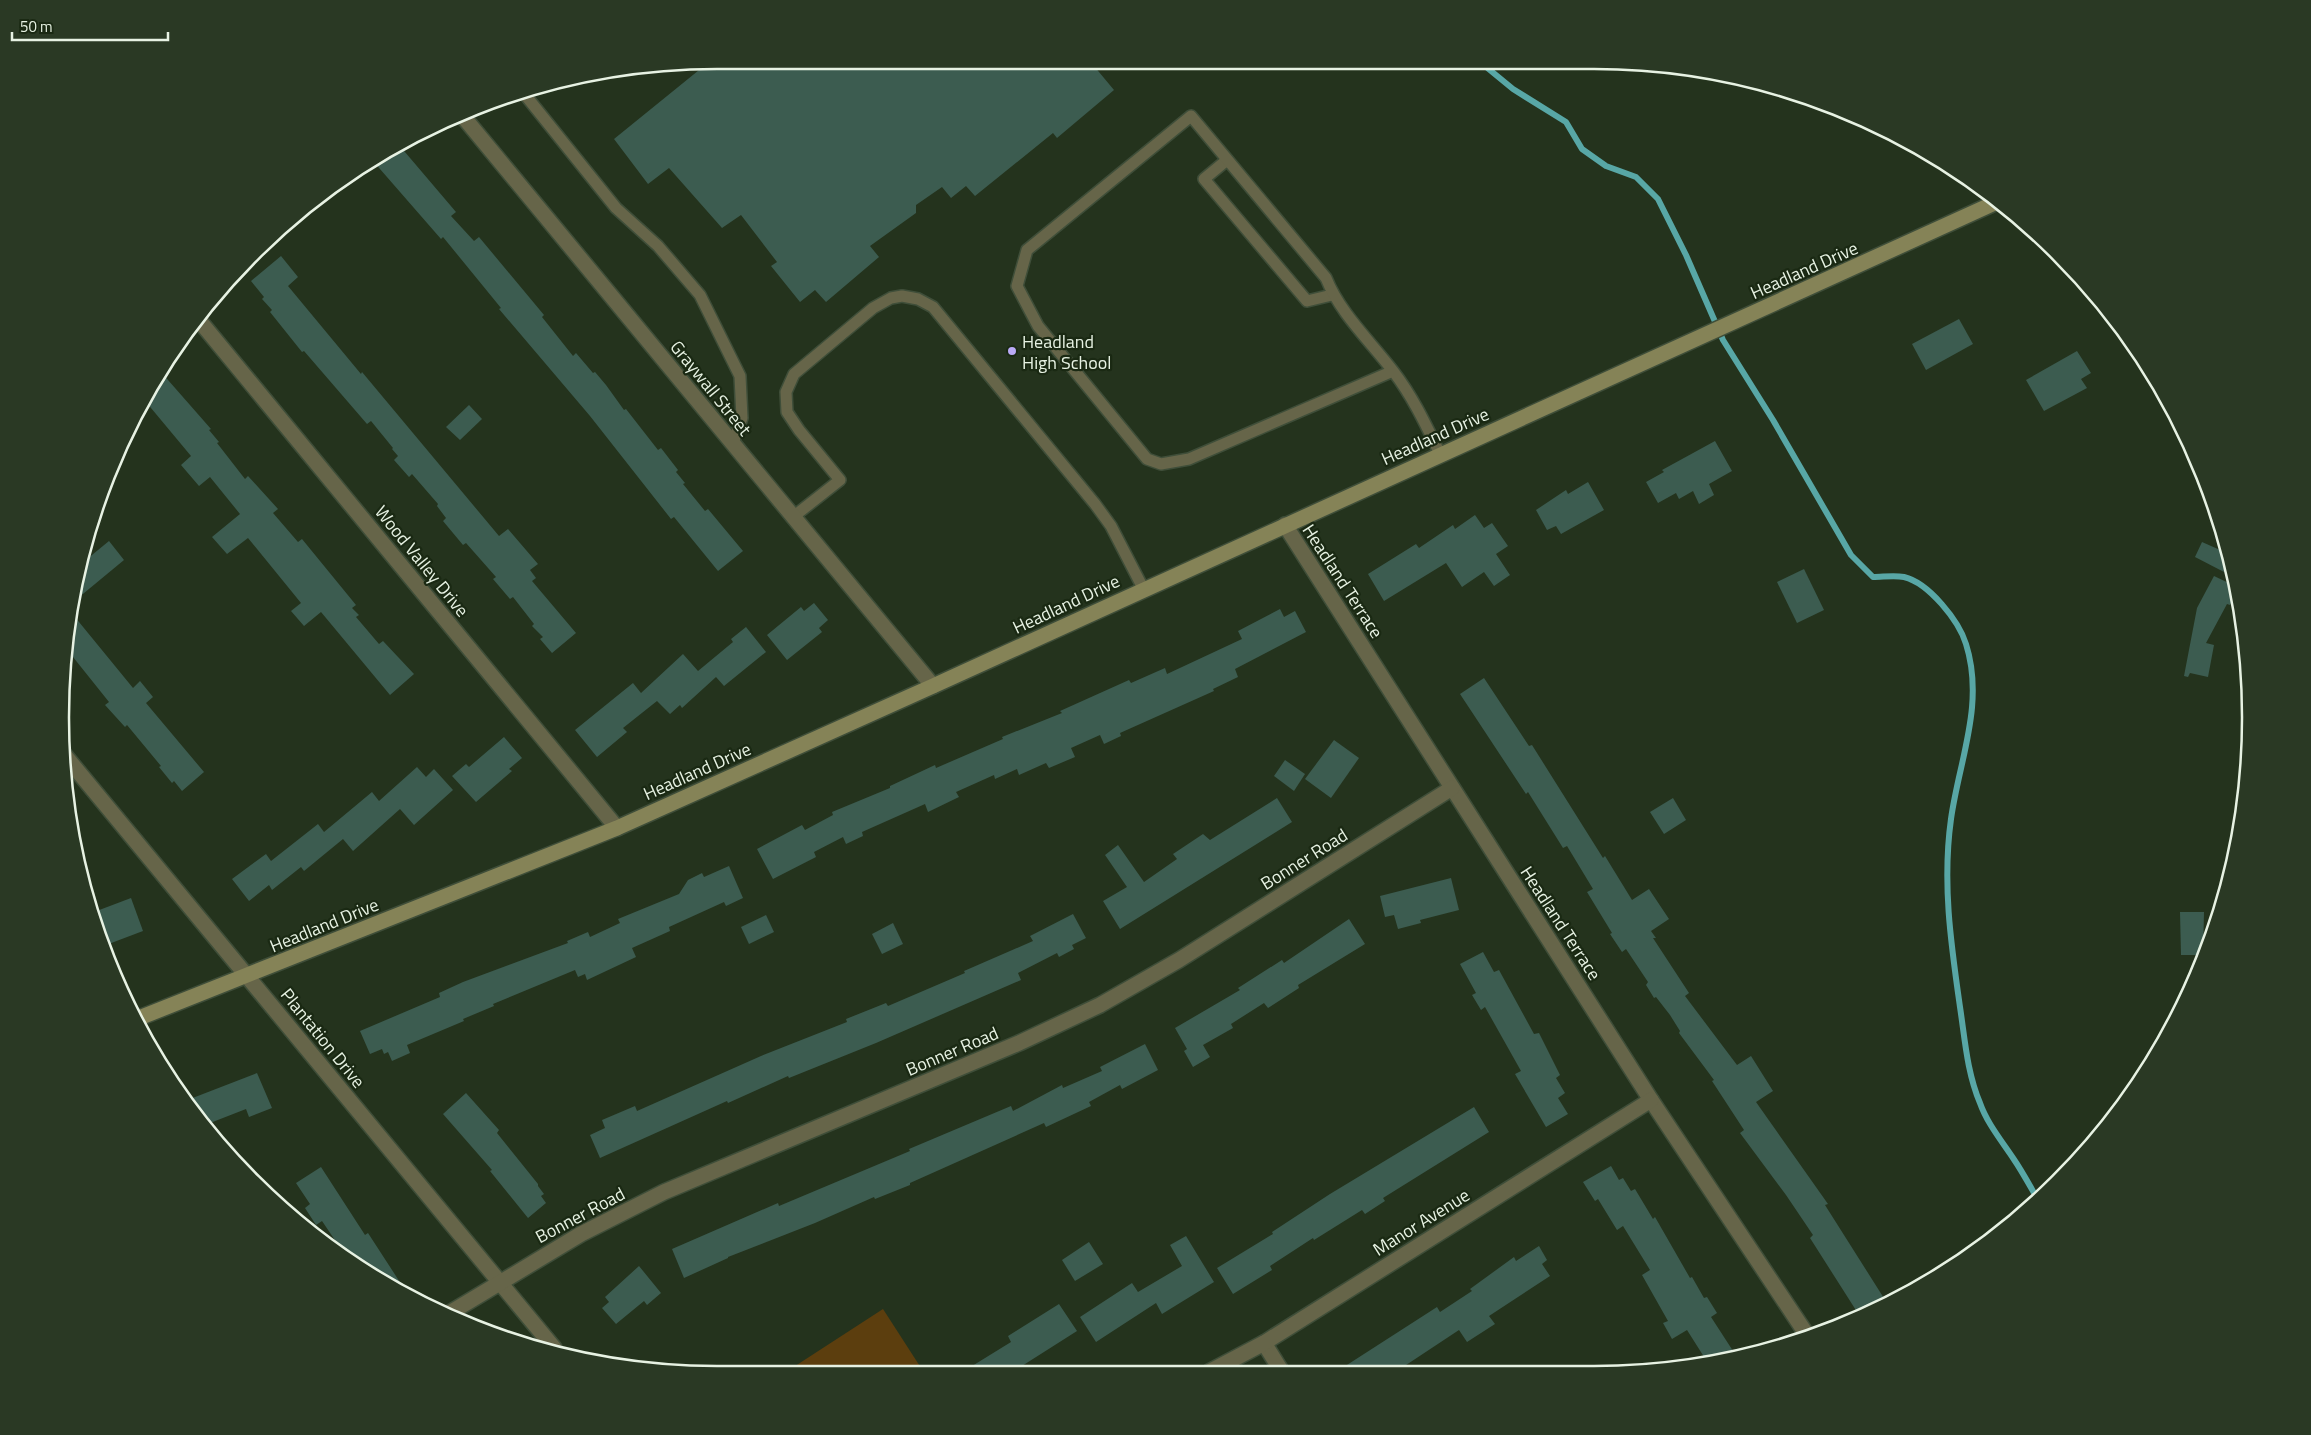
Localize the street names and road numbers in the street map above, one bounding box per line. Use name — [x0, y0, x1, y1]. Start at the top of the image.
street label: Headland Drive — [1746, 234, 1862, 306]
street label: Graywall Street — [664, 334, 759, 442]
street label: Headland Drive — [1377, 400, 1493, 472]
street label: Wood Valley Drive — [369, 500, 475, 622]
street label: Headland Terrace — [1296, 519, 1390, 643]
street label: Headland Drive — [1008, 567, 1124, 641]
street label: Headland Drive — [639, 735, 755, 807]
street label: Bonner Road — [1255, 822, 1353, 896]
street label: Headland Terrace — [1514, 861, 1608, 985]
street label: Headland Drive — [265, 891, 383, 959]
street label: Plantation Drive — [274, 982, 372, 1094]
street label: Bonner Road — [902, 1019, 1002, 1083]
street label: Bonner Road — [530, 1180, 630, 1250]
street label: Manor Avenue — [1367, 1181, 1475, 1263]

